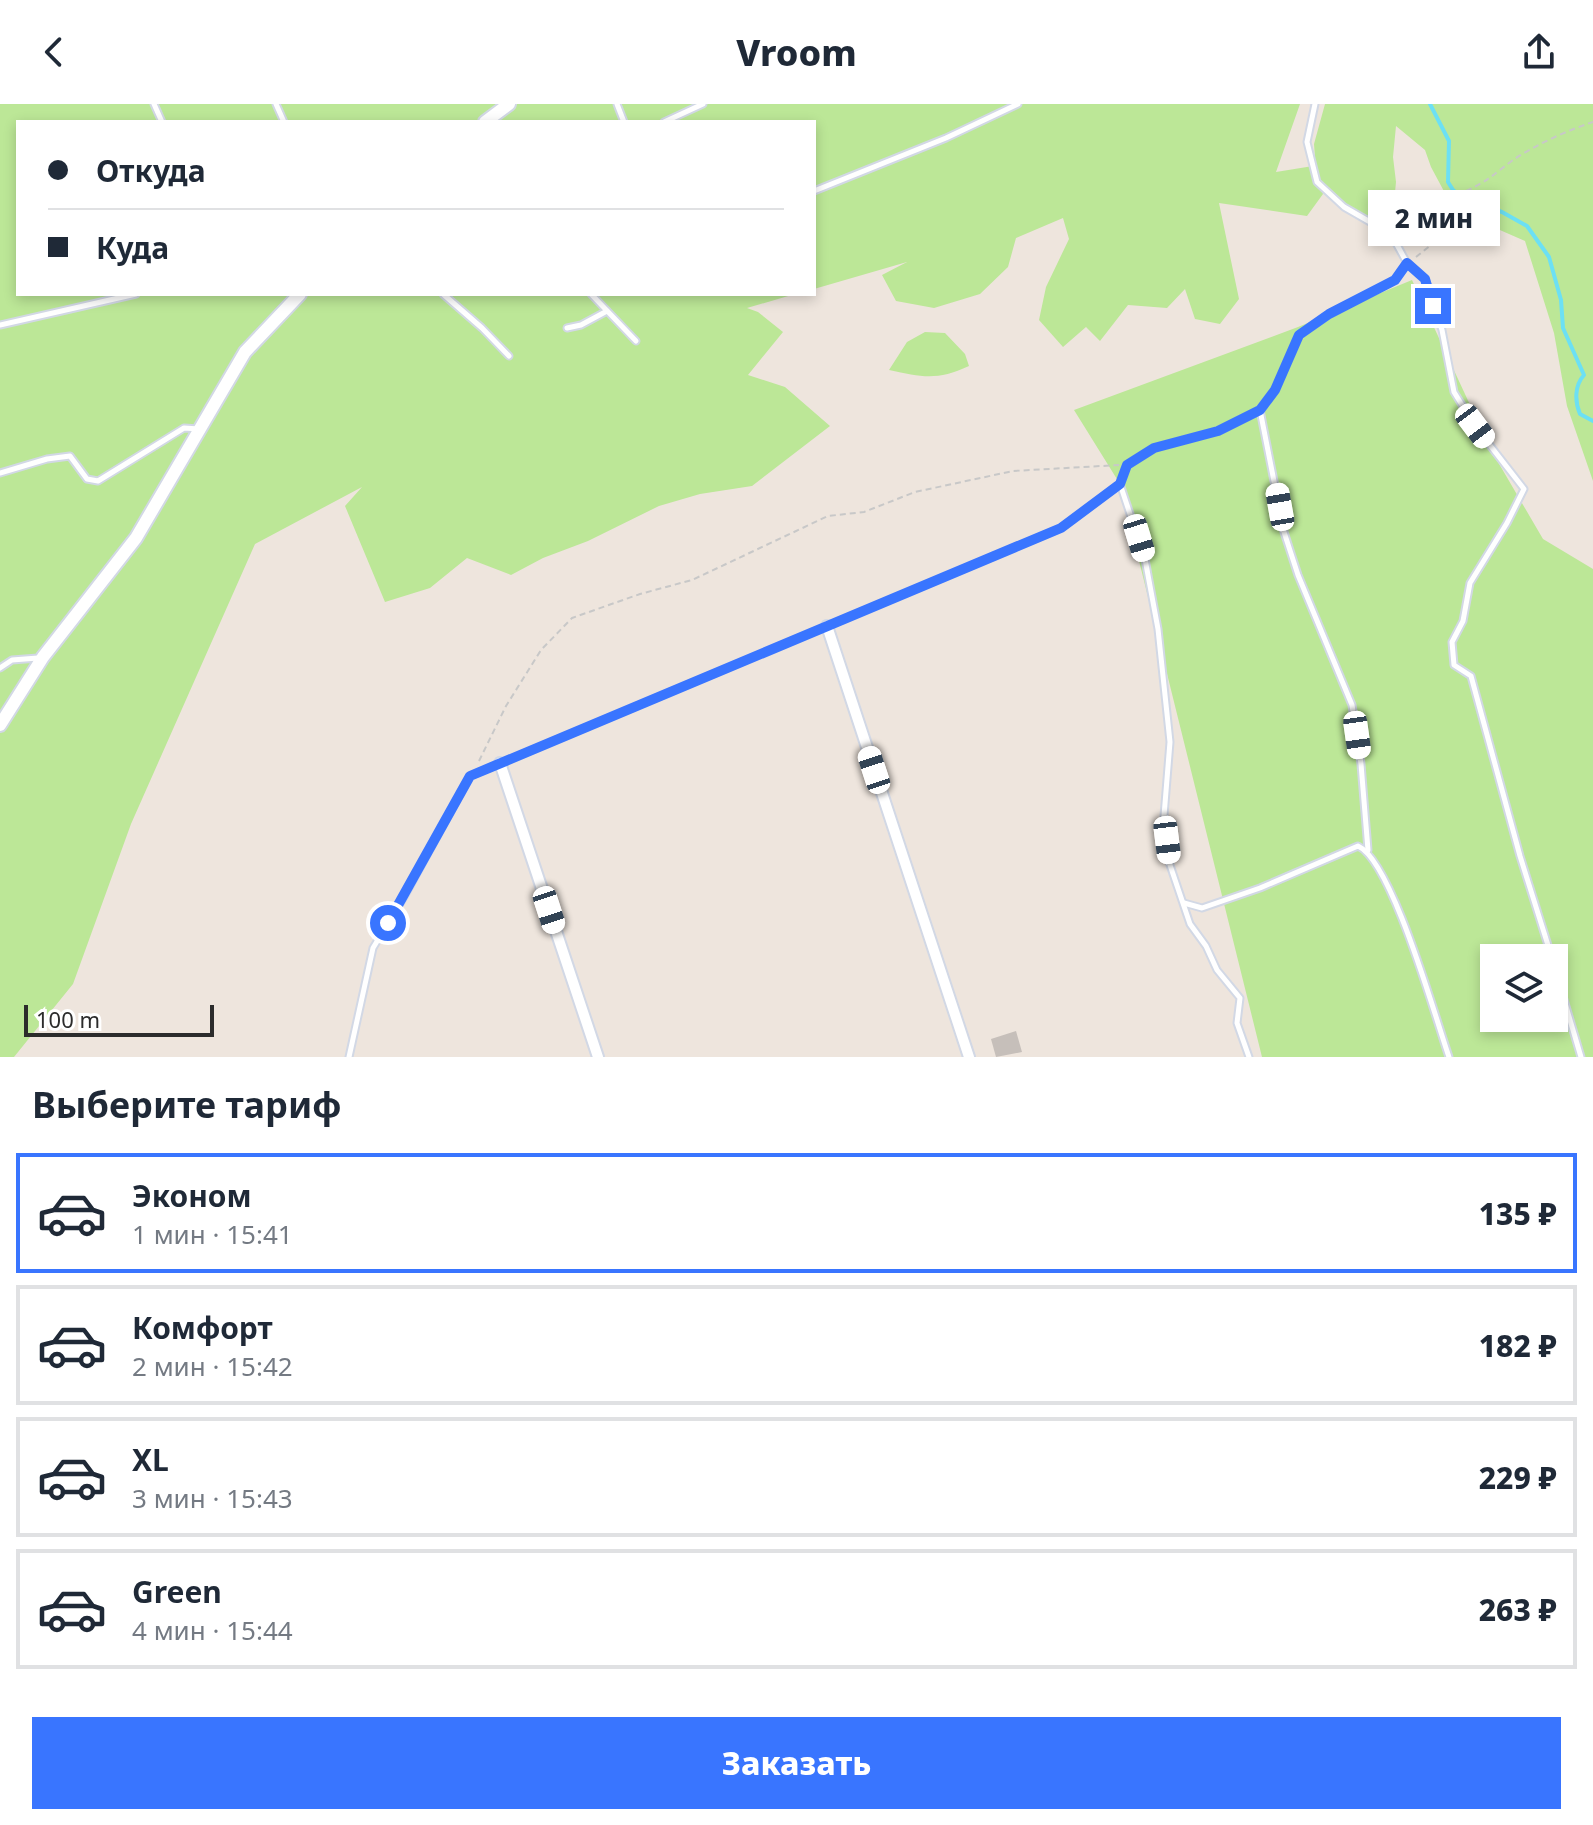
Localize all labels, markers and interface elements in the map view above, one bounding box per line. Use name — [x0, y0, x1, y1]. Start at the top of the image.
text: Vroom — [736, 28, 857, 77]
icon: back — [32, 30, 76, 74]
icon: share — [1517, 30, 1561, 74]
text: Откуда — [96, 150, 206, 191]
callout: 2 мин — [1367, 190, 1499, 246]
text: 2 мин — [1395, 200, 1473, 236]
text: Куда — [96, 227, 169, 268]
route end — [1415, 288, 1451, 324]
car — [1451, 400, 1499, 452]
car — [1264, 481, 1296, 533]
car — [1121, 512, 1157, 564]
car — [1342, 710, 1372, 760]
car — [855, 743, 893, 797]
car — [1152, 815, 1182, 865]
car — [530, 883, 568, 937]
route start — [370, 905, 406, 941]
map controls — [1480, 944, 1568, 1032]
button: layers — [1480, 944, 1568, 1032]
scale bar — [24, 1001, 214, 1037]
text: 100 m — [36, 1004, 100, 1034]
text: Выберите тариф — [32, 1080, 341, 1129]
text: Эконом — [132, 1175, 252, 1216]
icon: car — [36, 1177, 108, 1249]
text: 135 ₽ — [1479, 1193, 1557, 1234]
text: 1 мин · 15:41 — [132, 1216, 293, 1252]
text: Комфорт — [132, 1307, 273, 1348]
icon: car — [36, 1309, 108, 1381]
text: 182 ₽ — [1479, 1325, 1557, 1366]
text: 2 мин · 15:42 — [132, 1348, 293, 1384]
text: XL — [132, 1439, 169, 1480]
icon: car — [36, 1441, 108, 1513]
text: 229 ₽ — [1479, 1457, 1557, 1498]
text: 3 мин · 15:43 — [132, 1480, 293, 1516]
text: Green — [132, 1571, 222, 1612]
icon: car — [36, 1573, 108, 1645]
text: 263 ₽ — [1479, 1589, 1557, 1630]
text: 4 мин · 15:44 — [132, 1612, 293, 1648]
button: Заказать — [32, 1717, 1561, 1809]

